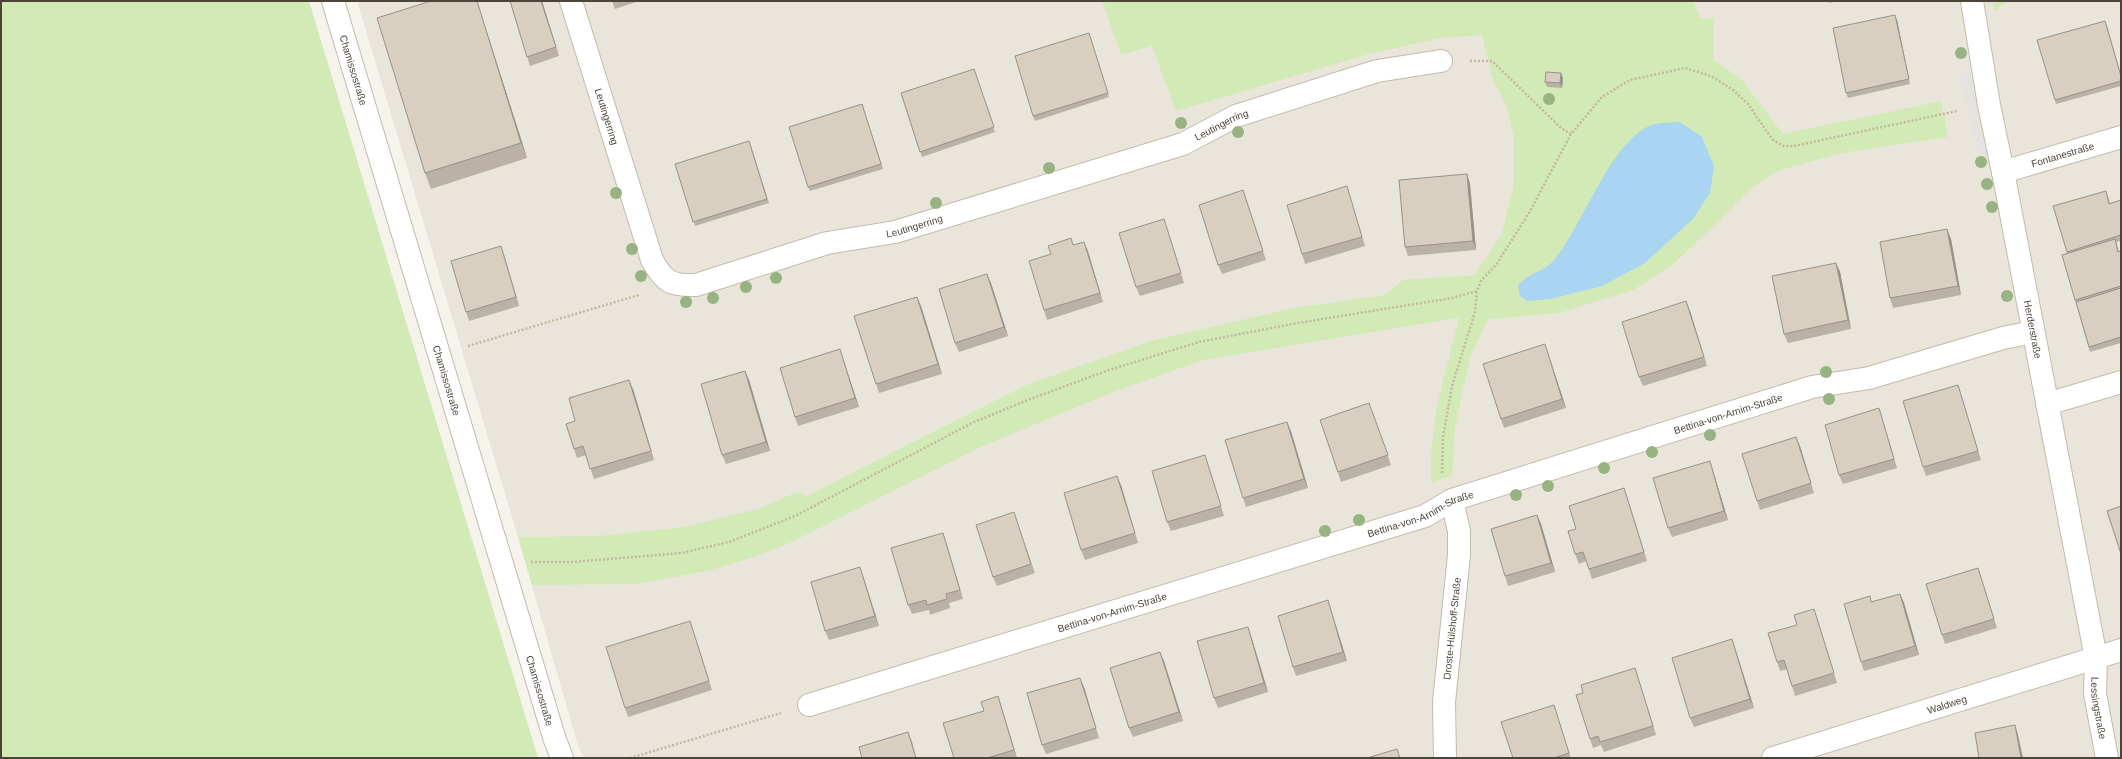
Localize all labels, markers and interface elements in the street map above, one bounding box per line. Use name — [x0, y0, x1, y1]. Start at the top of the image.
street label: Chamissostraße — [337, 34, 369, 107]
street label: Leutingerring — [593, 87, 621, 146]
street label: Leutingerring — [1193, 107, 1250, 143]
street label: Fontanestraße — [2030, 140, 2096, 169]
street label: Leutingerring — [885, 213, 944, 239]
street label: Herderstraße — [2022, 299, 2044, 360]
street label: Chamissostraße — [431, 344, 462, 417]
street label: Bettina-von-Arnim-Straße — [1672, 391, 1784, 436]
street label: Bettina-von-Arnim-Straße — [1366, 489, 1475, 539]
street label: Droste-Hülshoff-Straße — [1441, 576, 1463, 680]
street label: Bettina-von-Arnim-Straße — [1056, 590, 1168, 634]
street label: Chamissostraße — [524, 654, 555, 728]
street label: Lessingstraße — [2089, 677, 2108, 741]
street label: Waldweg — [1926, 693, 1968, 716]

